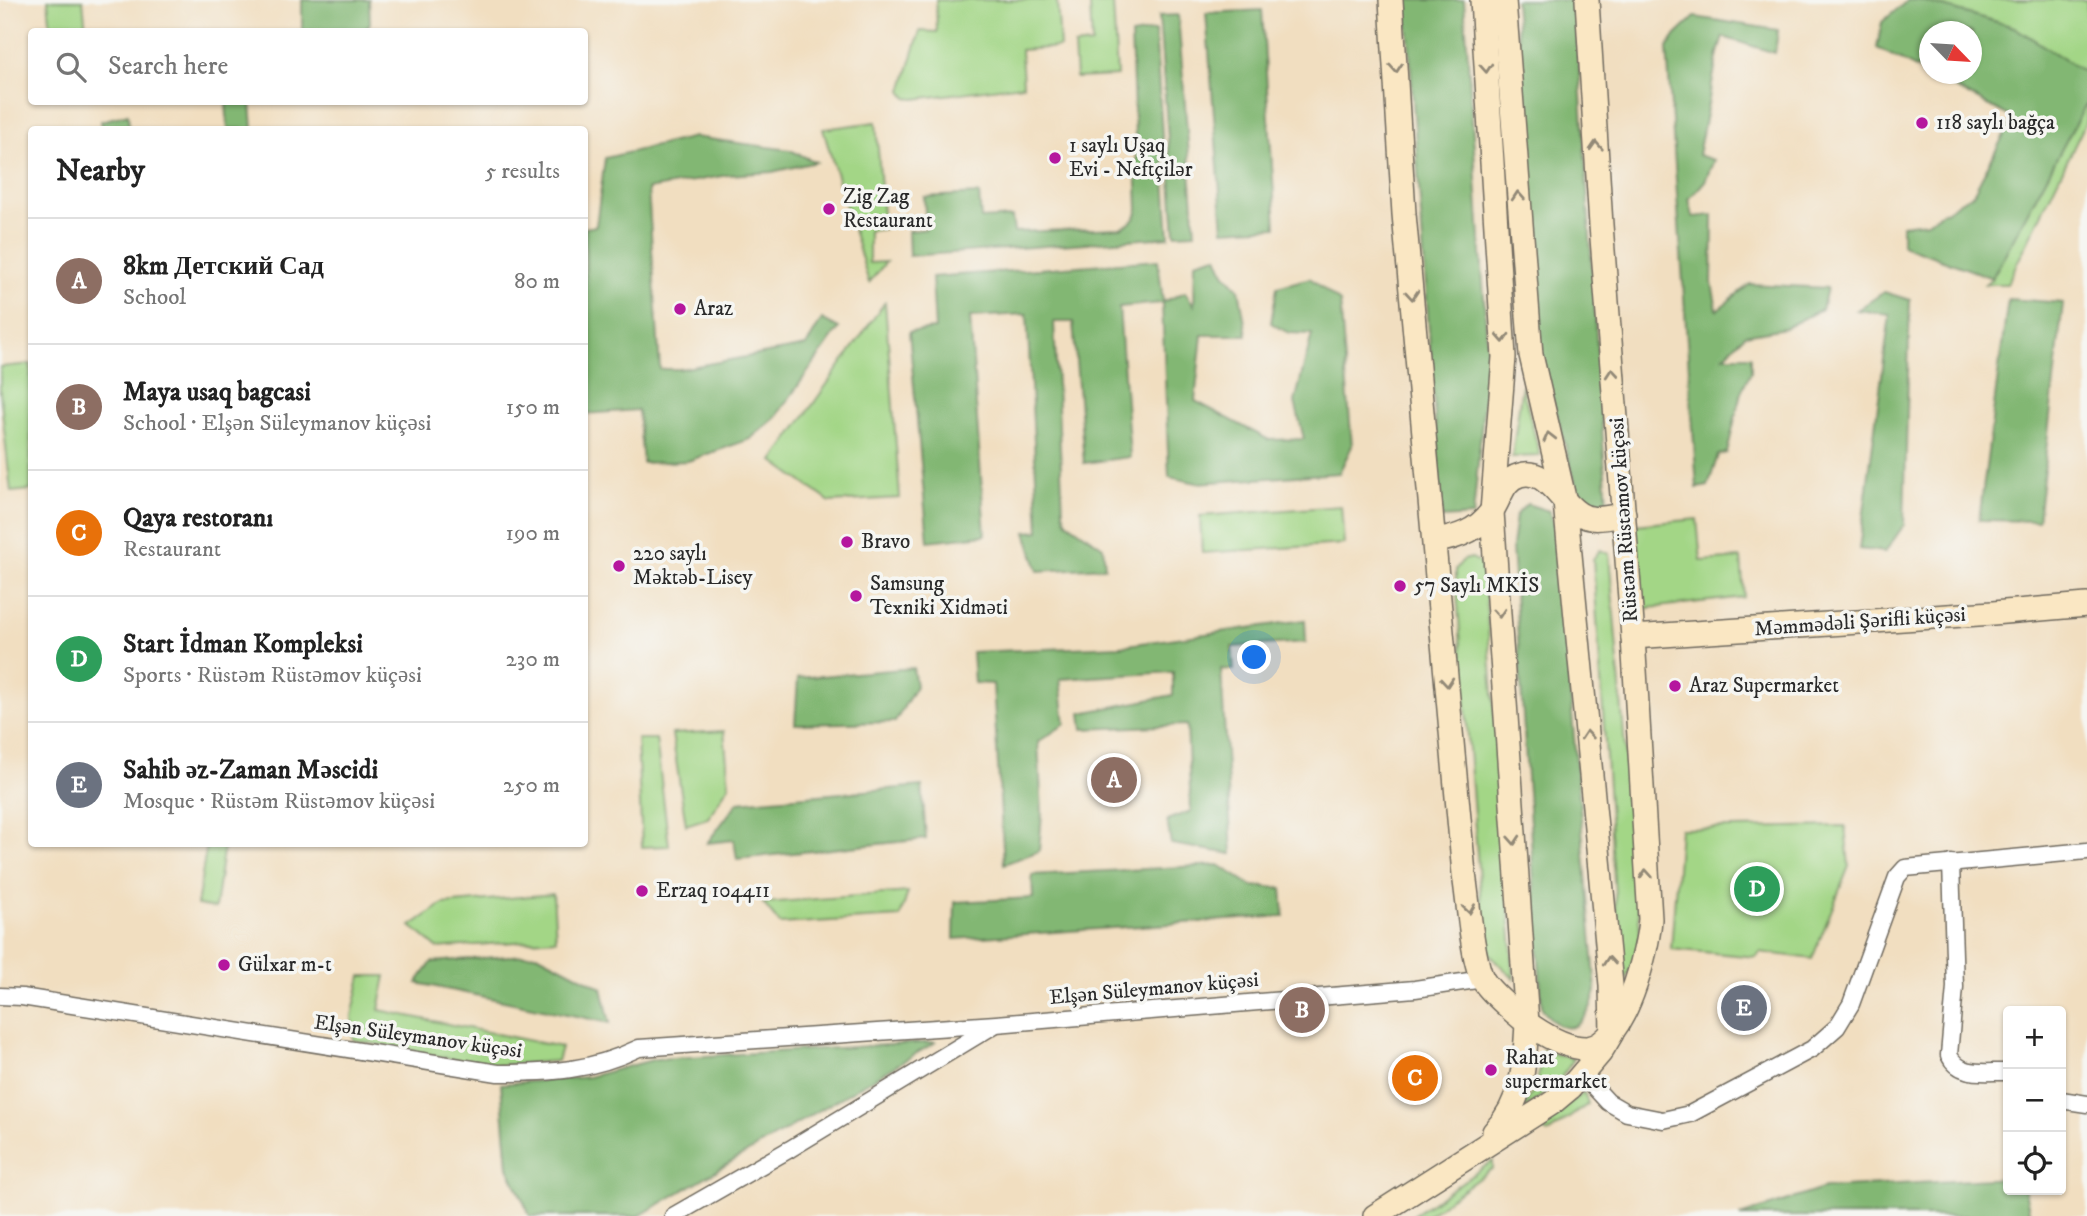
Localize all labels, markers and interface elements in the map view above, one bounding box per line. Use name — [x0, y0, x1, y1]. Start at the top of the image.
north arrow — [1919, 21, 1982, 84]
search box — [28, 28, 588, 105]
icon: search — [52, 48, 90, 86]
text: Search here — [108, 50, 228, 83]
one-way arrow — [1388, 63, 1403, 74]
one-way arrow — [1478, 63, 1493, 74]
place label: 118 saylı bağça — [1936, 110, 2055, 136]
marker: 118 saylı bağça — [1914, 115, 1930, 131]
place label: 1 saylı Uşaq Evi - Neftçilər — [1069, 133, 1193, 183]
one-way arrow — [1589, 140, 1604, 151]
marker: 1 saylı Uşaq Evi - Neftçilər — [1047, 150, 1063, 166]
text: Nearby — [56, 153, 145, 190]
text: 5 results — [485, 157, 560, 186]
place label: Zig Zag Restaurant — [843, 184, 933, 234]
one-way arrow — [1511, 190, 1526, 201]
marker: Zig Zag Restaurant — [821, 201, 837, 217]
text: 8km Детский Сад — [123, 250, 324, 283]
text: A — [72, 267, 86, 296]
text: 80 m — [514, 267, 560, 296]
text: School — [123, 283, 186, 312]
one-way arrow — [1404, 290, 1419, 301]
place label: Araz — [694, 296, 733, 322]
marker: Araz — [672, 301, 688, 317]
one-way arrow — [1495, 333, 1510, 344]
one-way arrow — [1605, 367, 1620, 378]
text: Maya usaq bagcasi — [123, 376, 311, 409]
text: B — [72, 393, 86, 422]
text: 150 m — [506, 393, 560, 422]
text: School · Elşən Süleymanov küçəsi — [123, 409, 431, 438]
street label: Rüstəm Rüstəmov küçəsi — [1604, 417, 1644, 623]
one-way arrow — [1543, 431, 1557, 443]
text: Qaya restoranı — [123, 502, 273, 535]
text: C — [71, 519, 87, 548]
text: 190 m — [506, 519, 560, 548]
place label: Bravo — [861, 529, 910, 555]
marker: Bravo — [839, 534, 855, 550]
text: Restaurant — [123, 535, 221, 564]
place label: 220 saylı Məktəb-Lisey — [633, 541, 753, 591]
marker: 220 saylı Məktəb-Lisey — [611, 558, 627, 574]
place label: Samsung Texniki Xidməti — [870, 571, 1008, 621]
place label: 57 Saylı MKİS — [1414, 572, 1539, 599]
marker: 57 Saylı MKİS — [1392, 578, 1408, 594]
marker: Samsung Texniki Xidməti — [848, 588, 864, 604]
street label: Məmmədəli Şərifli küçəsi — [1753, 602, 1967, 642]
one-way arrow — [1491, 608, 1506, 619]
text: Start İdman Kompleksi — [123, 628, 363, 661]
your location — [1237, 640, 1271, 674]
text: D — [70, 645, 88, 674]
text: 230 m — [506, 645, 560, 674]
text: Sports · Rüstəm Rüstəmov küçəsi — [123, 661, 422, 690]
place label: Araz Supermarket — [1689, 673, 1839, 699]
one-way arrow — [1439, 677, 1454, 688]
marker: Araz Supermarket — [1667, 678, 1683, 694]
one-way arrow — [1580, 729, 1595, 740]
text: Sahib əz-Zaman Məscidi — [123, 754, 378, 787]
pin: A — [1091, 754, 1137, 806]
text: E — [71, 771, 87, 800]
text: 250 m — [503, 771, 560, 800]
text: Mosque · Rüstəm Rüstəmov küçəsi — [123, 787, 435, 816]
one-way arrow — [1507, 835, 1522, 846]
pin: D — [1734, 863, 1780, 915]
one-way arrow — [1639, 868, 1654, 879]
place label: Erzaq 104411 — [656, 878, 770, 904]
marker: Erzaq 104411 — [634, 883, 650, 899]
one-way arrow — [1461, 903, 1476, 915]
place label: Gülxar m-t — [238, 952, 332, 978]
one-way arrow — [1602, 955, 1617, 966]
marker: Gülxar m-t — [216, 957, 232, 973]
street label: Elşən Süleymanov küçəsi — [1048, 967, 1260, 1011]
pin: E — [1721, 982, 1767, 1034]
pin: B — [1279, 984, 1325, 1036]
map controls — [2003, 1006, 2066, 1195]
button: + — [2003, 1006, 2066, 1069]
street label: Elşən Süleymanov küçəsi — [312, 1010, 524, 1064]
place label: Rahat supermarket — [1505, 1045, 1608, 1095]
pin: C — [1392, 1052, 1438, 1104]
marker: Rahat supermarket — [1483, 1062, 1499, 1078]
button: − — [2003, 1069, 2066, 1132]
button: locate — [2003, 1132, 2066, 1195]

